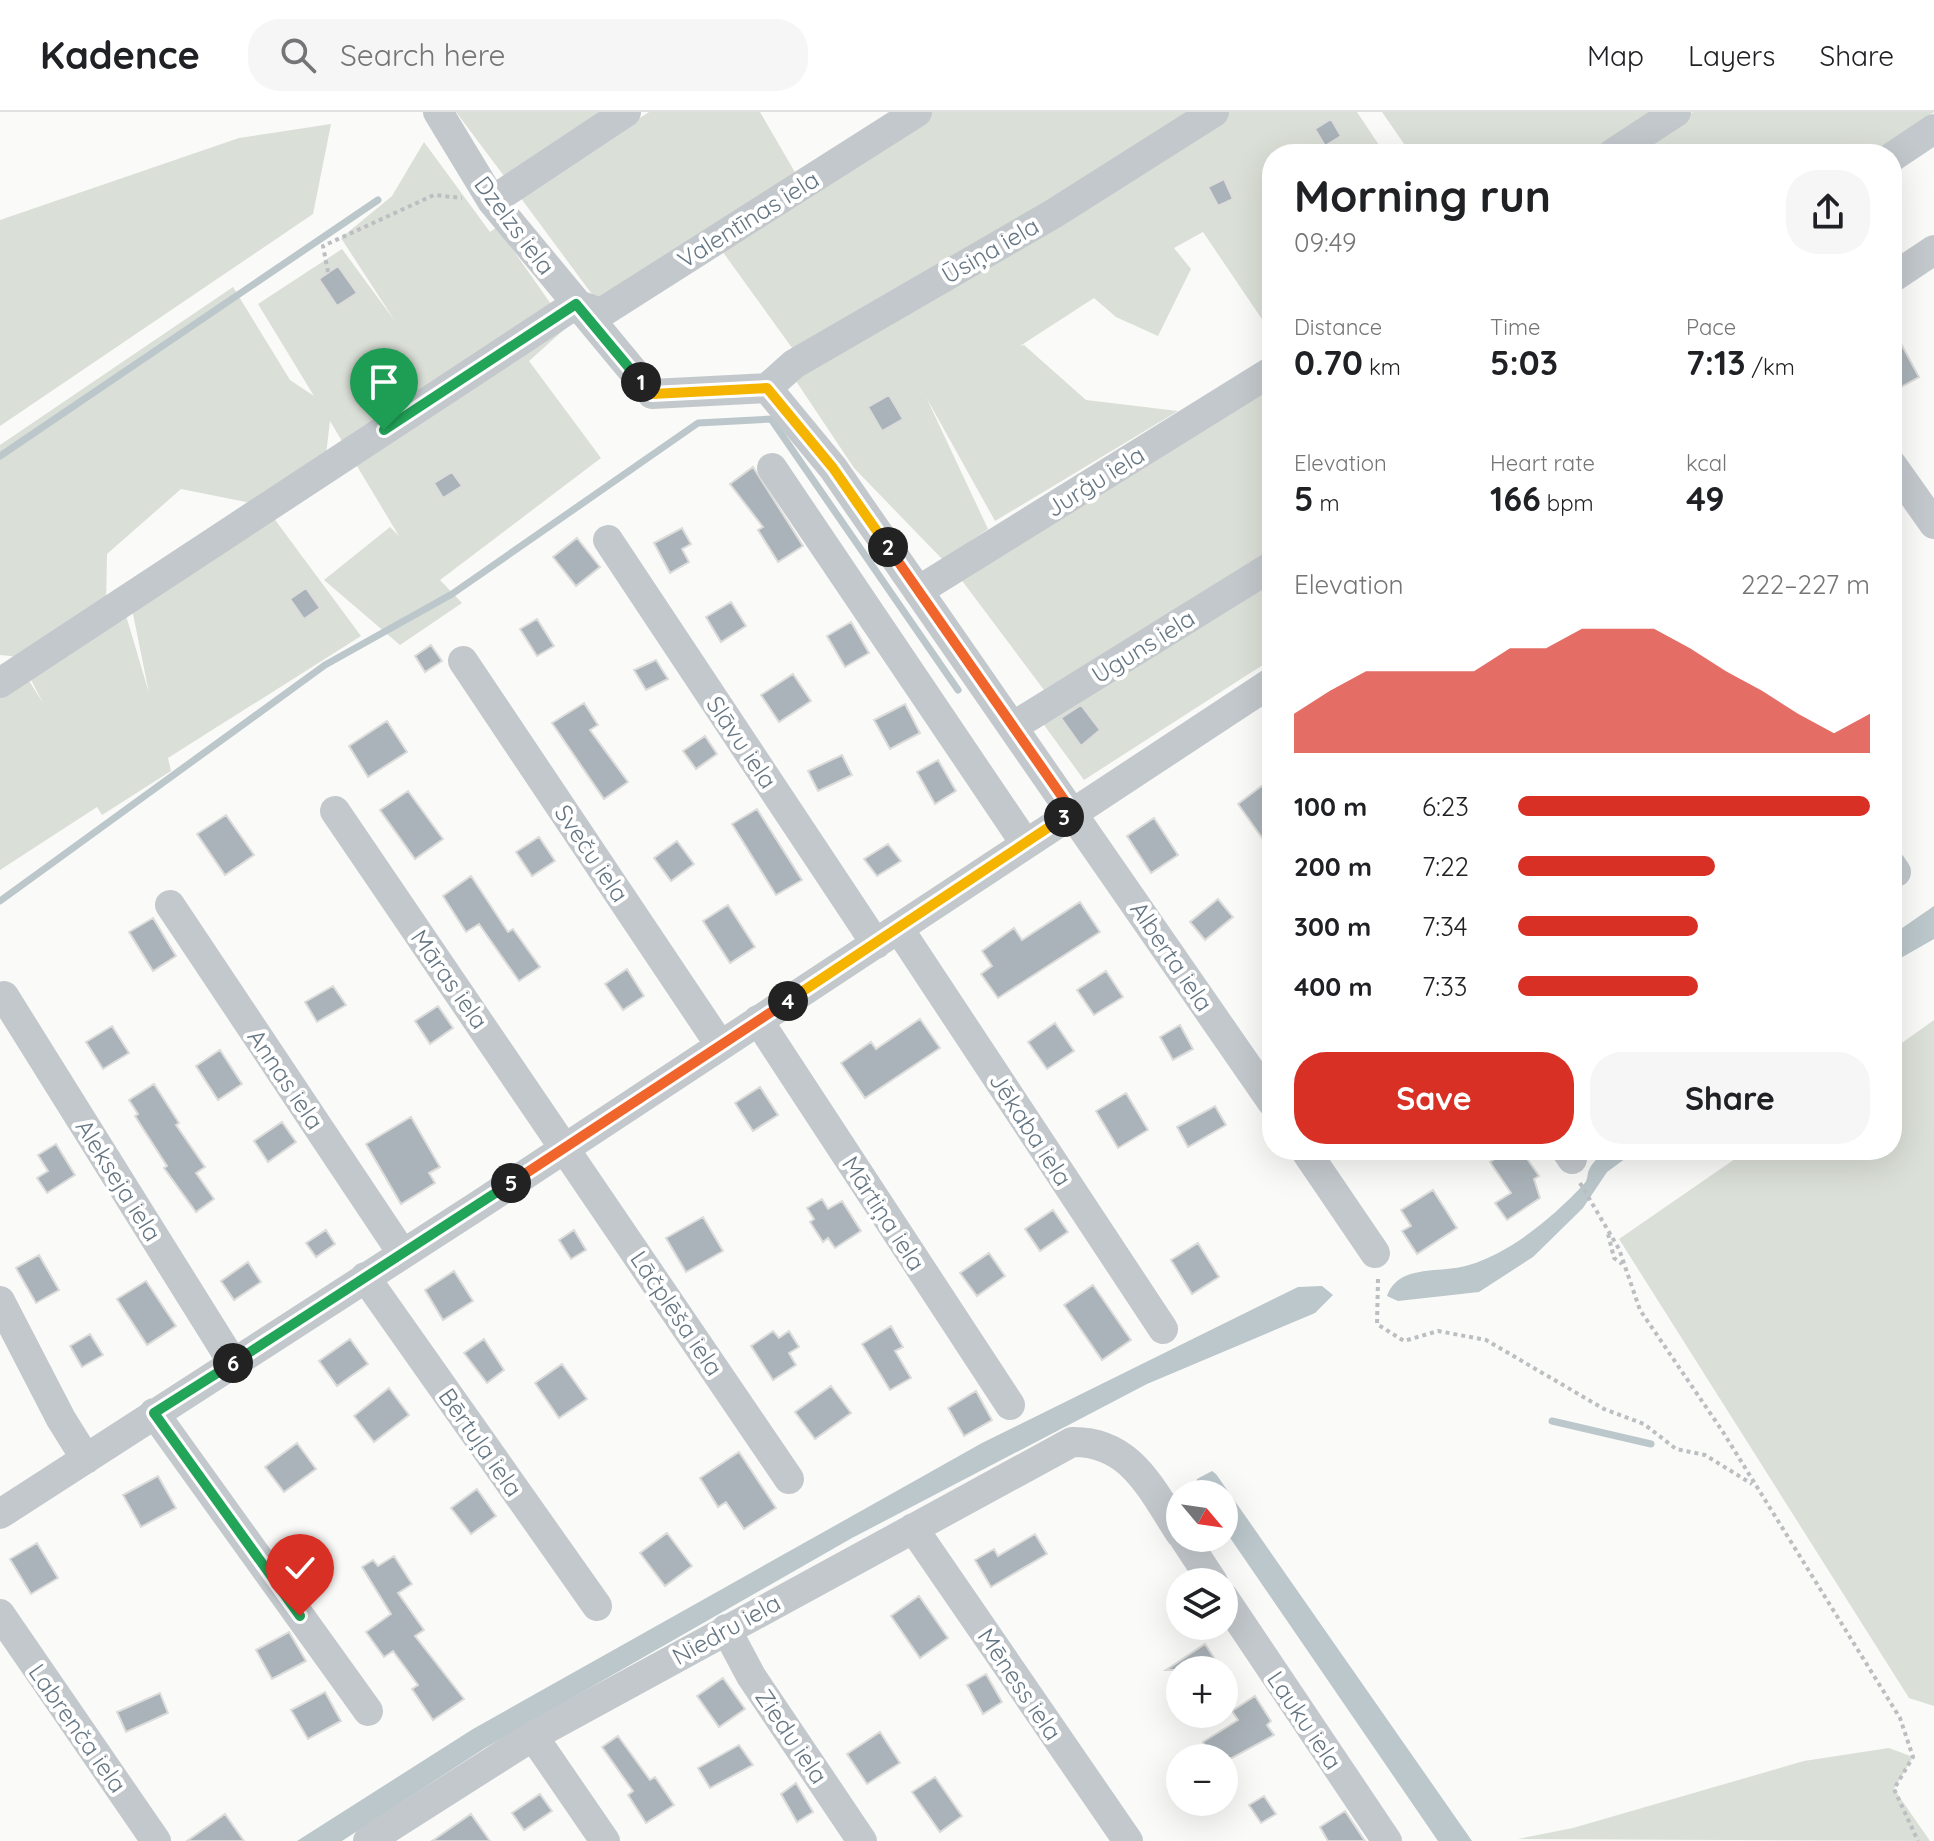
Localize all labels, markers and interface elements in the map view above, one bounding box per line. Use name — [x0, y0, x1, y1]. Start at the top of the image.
search box — [248, 19, 808, 91]
text: Kadence — [40, 31, 200, 79]
icon: search — [276, 33, 320, 77]
text: Search here — [340, 36, 505, 74]
text: Map — [1587, 38, 1644, 73]
text: Layers — [1688, 38, 1775, 73]
text: Share — [1819, 38, 1894, 73]
street label: Valentīnas iela — [672, 164, 824, 274]
text: Morning run — [1294, 168, 1551, 223]
street label: Dzelzs iela — [468, 170, 562, 280]
button: share — [1786, 170, 1870, 254]
street label: Ūsiņa iela — [936, 210, 1044, 290]
text: 09:49 — [1294, 226, 1357, 259]
text: Distance — [1294, 313, 1382, 341]
text: Time — [1490, 313, 1541, 341]
text: Pace — [1686, 313, 1736, 341]
text: 0.70 — [1294, 341, 1363, 384]
text: 5:03 — [1490, 341, 1558, 384]
text: 7:13 — [1686, 341, 1745, 384]
pin — [350, 348, 418, 430]
text: km — [1363, 353, 1401, 381]
text: /km — [1745, 353, 1795, 381]
icon: arrive — [362, 360, 406, 404]
pin: 1 — [621, 362, 661, 402]
text: 1 — [637, 368, 645, 396]
street label: Jurģu iela — [1040, 439, 1150, 523]
text: Elevation — [1294, 449, 1387, 477]
text: Heart rate — [1490, 449, 1595, 477]
text: kcal — [1686, 449, 1727, 477]
text: 5 — [1294, 477, 1314, 520]
text: 166 — [1490, 477, 1541, 520]
text: 49 — [1686, 477, 1725, 520]
text: m — [1314, 489, 1340, 517]
text: bpm — [1541, 489, 1594, 517]
pin: 2 — [868, 527, 908, 567]
text: 2 — [882, 533, 894, 561]
text: Elevation — [1294, 568, 1404, 601]
text: 222–227 m — [1741, 568, 1870, 601]
street label: Uguns iela — [1086, 603, 1200, 689]
street label: Slāvu iela — [700, 690, 784, 794]
text: 100 m — [1294, 790, 1367, 823]
text: 6:23 — [1422, 790, 1469, 823]
pin: 3 — [1044, 797, 1084, 837]
street label: Sveču iela — [549, 799, 635, 907]
text: 3 — [1058, 803, 1070, 831]
text: 200 m — [1294, 850, 1372, 883]
text: 7:22 — [1422, 850, 1469, 883]
street label: Alberta iela — [1124, 895, 1220, 1017]
text: 300 m — [1294, 910, 1371, 943]
text: 7:34 — [1422, 910, 1468, 943]
street label: Māras iela — [405, 924, 495, 1034]
text: 400 m — [1294, 970, 1372, 1003]
text: 7:33 — [1422, 970, 1467, 1003]
pin: 4 — [768, 981, 808, 1021]
text: 4 — [782, 987, 794, 1015]
street label: Annas iela — [242, 1023, 330, 1135]
button: Save — [1294, 1052, 1574, 1144]
button: Share — [1590, 1052, 1870, 1144]
street label: Jēkaba iela — [983, 1067, 1079, 1191]
street label: Alekseja iela — [70, 1113, 168, 1247]
street label: Mārtiņa iela — [836, 1150, 932, 1276]
pin: 5 — [491, 1163, 531, 1203]
text: 5 — [505, 1169, 517, 1197]
street label: Lāčplēša iela — [624, 1245, 730, 1381]
pin: 6 — [213, 1343, 253, 1383]
text: 6 — [227, 1349, 239, 1377]
street label: Bērtuļa iela — [433, 1382, 529, 1502]
north arrow — [1166, 1480, 1238, 1552]
map controls — [1166, 1480, 1238, 1816]
pin — [266, 1534, 334, 1616]
icon: check — [278, 1546, 322, 1590]
button: layers — [1166, 1568, 1238, 1640]
street label: Niedru iela — [667, 1587, 785, 1671]
street label: Mēness iela — [972, 1622, 1068, 1746]
button: + — [1166, 1656, 1238, 1728]
street label: Labrenča iela — [23, 1658, 133, 1798]
street label: Lauku iela — [1261, 1665, 1349, 1775]
street label: Ziedu iela — [749, 1683, 835, 1789]
button: − — [1166, 1744, 1238, 1816]

